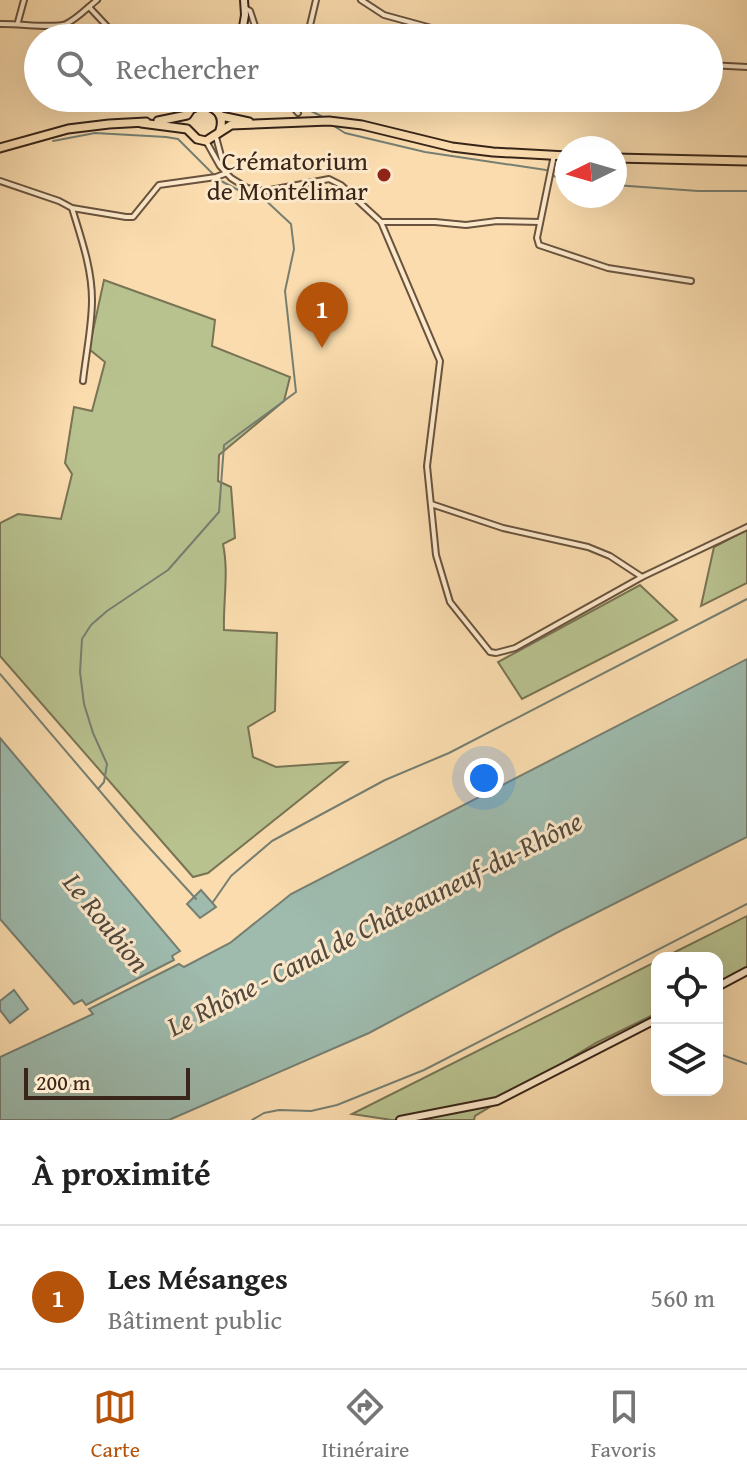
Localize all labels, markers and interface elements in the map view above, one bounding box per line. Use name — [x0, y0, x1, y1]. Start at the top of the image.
search box — [24, 24, 723, 112]
icon: search — [52, 46, 96, 90]
text: Rechercher — [116, 46, 259, 90]
north arrow — [555, 136, 627, 208]
place label: Crématorium de Montélimar — [207, 141, 368, 210]
marker: Crématorium de Montélimar — [375, 166, 393, 184]
pin: 1 — [296, 282, 348, 348]
your location — [464, 758, 504, 798]
water label: Le Rhône - Canal de Châteauneuf-du-Rhône — [158, 800, 589, 1046]
water label: Le Roubion — [53, 863, 160, 981]
map controls — [651, 952, 723, 1096]
button: locate — [651, 952, 723, 1024]
button: layers — [651, 1024, 723, 1096]
scale bar — [24, 1064, 190, 1100]
text: 200 m — [36, 1066, 91, 1098]
text: À proximité — [32, 1148, 211, 1197]
text: Les Mésanges — [108, 1256, 288, 1300]
text: 1 — [51, 1278, 65, 1317]
text: 560 m — [650, 1278, 715, 1317]
text: Bâtiment public — [108, 1300, 282, 1339]
tab: Carte — [91, 1385, 140, 1465]
tab: Itinéraire — [321, 1385, 409, 1465]
tab: Favoris — [591, 1385, 656, 1465]

